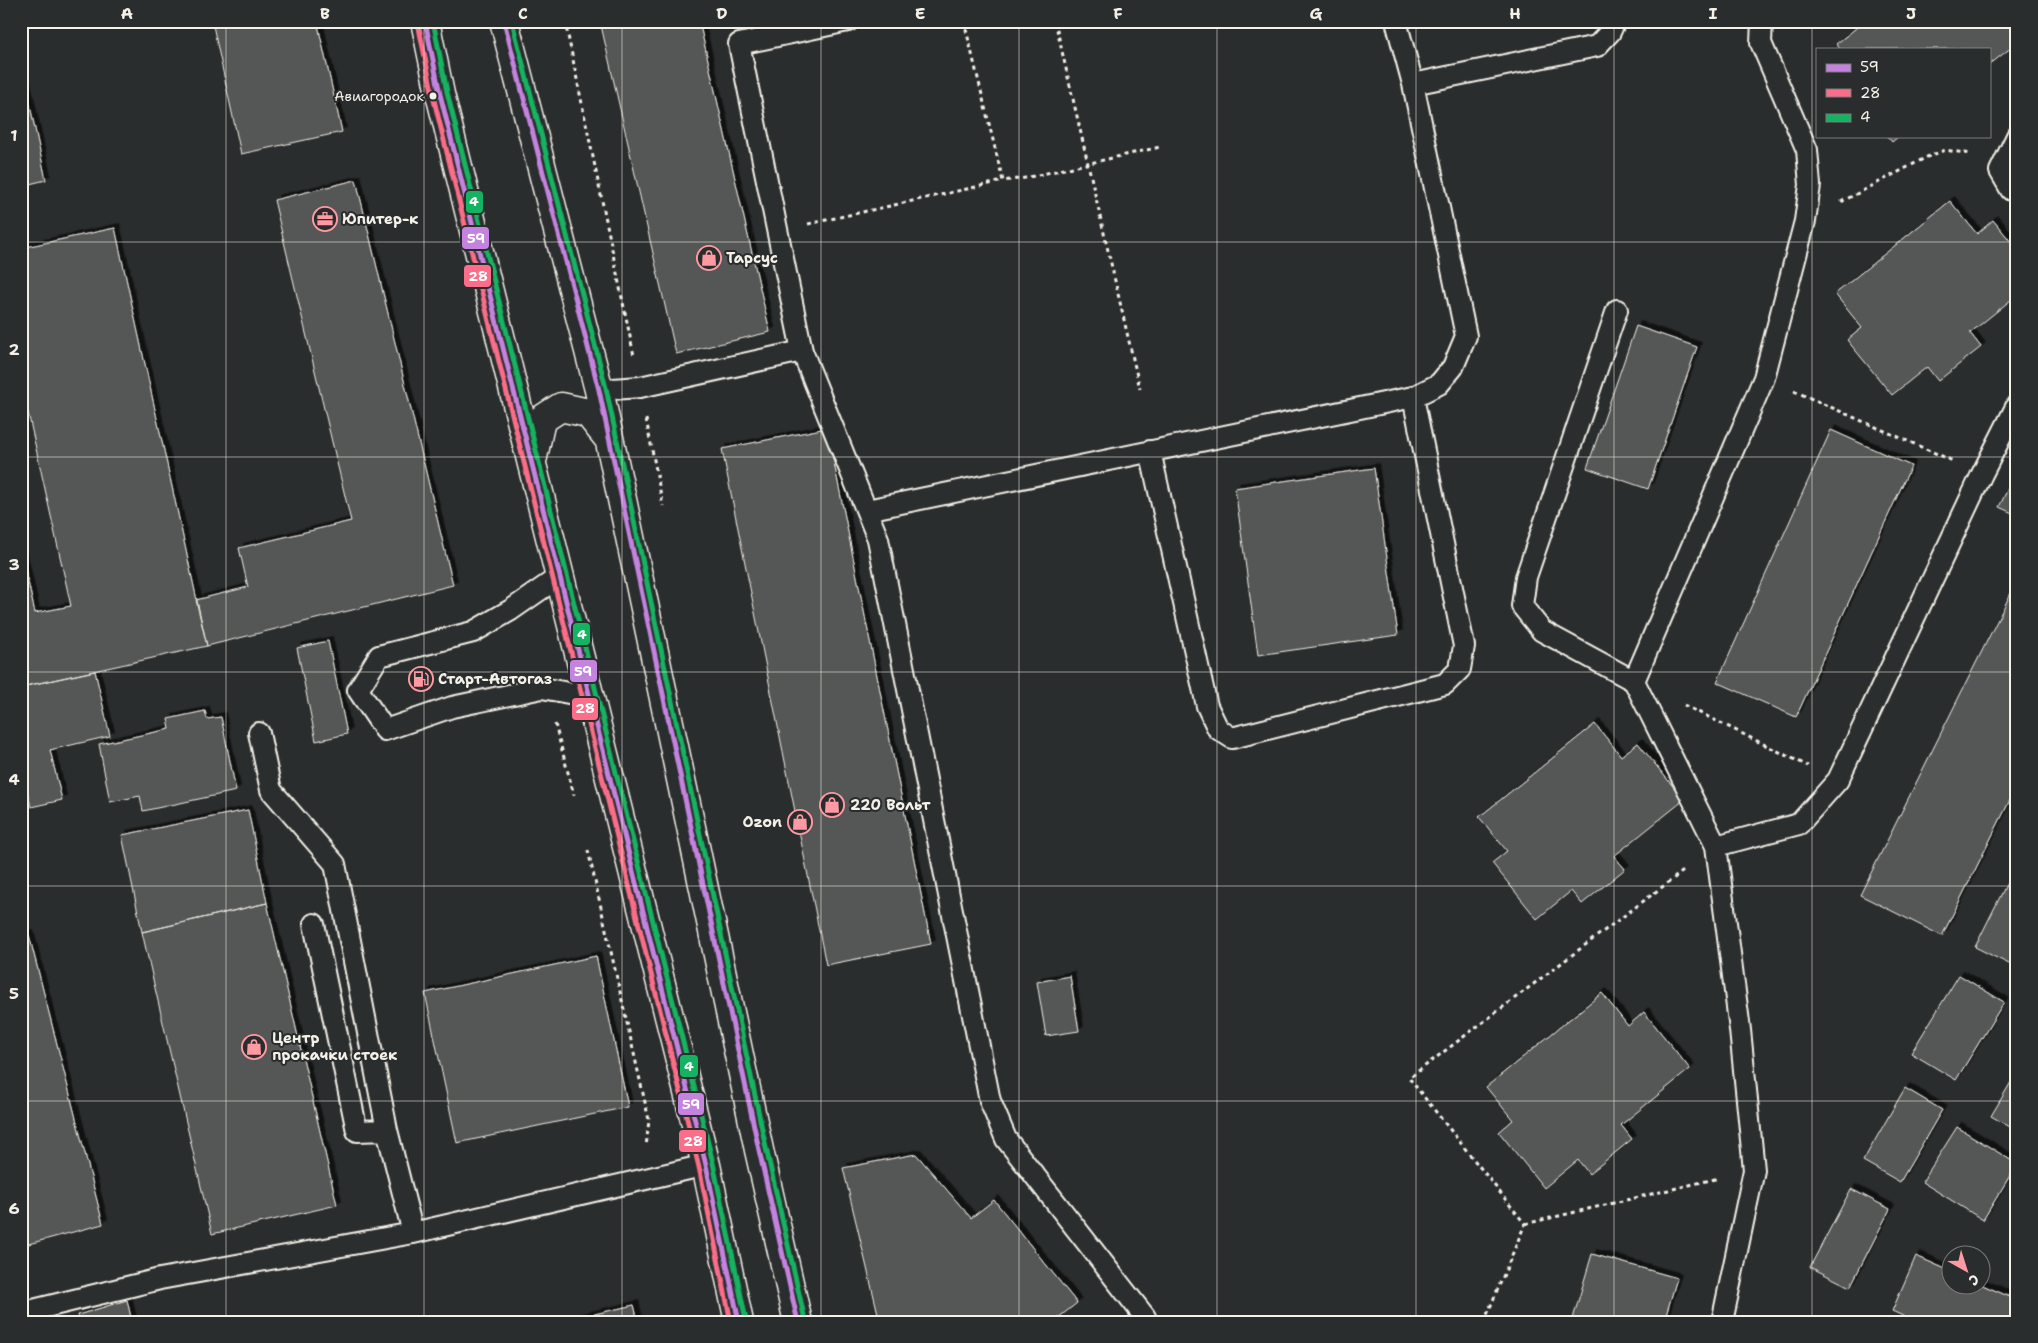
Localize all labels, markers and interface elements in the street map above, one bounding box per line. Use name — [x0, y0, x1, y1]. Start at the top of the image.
text: A — [121, 3, 133, 24]
text: B — [320, 3, 330, 24]
text: C — [518, 3, 528, 24]
text: D — [716, 3, 728, 24]
text: E — [915, 3, 925, 24]
text: F — [1113, 3, 1123, 24]
text: G — [1310, 3, 1323, 24]
text: H — [1509, 3, 1521, 24]
text: I — [1709, 3, 1718, 24]
text: J — [1906, 3, 1916, 24]
legend — [1816, 48, 1990, 138]
text: 59 — [1860, 57, 1879, 77]
text: 28 — [1860, 83, 1881, 103]
place label: Авиагородок — [334, 87, 425, 105]
marker: Авиагородок — [428, 91, 438, 101]
text: 4 — [1860, 107, 1871, 127]
text: 1 — [10, 125, 18, 146]
line badge: 4 — [465, 190, 484, 214]
text: 4 — [469, 192, 479, 210]
office icon: Юпитер-к — [312, 206, 338, 232]
place label: Юпитер-к — [342, 209, 419, 229]
line badge: 59 — [461, 226, 490, 250]
text: 59 — [467, 229, 485, 247]
shop icon: Тарсус — [696, 245, 722, 271]
place label: Тарсус — [726, 248, 778, 268]
line badge: 28 — [463, 264, 492, 288]
text: 28 — [468, 267, 488, 285]
text: 2 — [8, 339, 20, 360]
text: 3 — [8, 554, 20, 575]
line badge: 4 — [572, 622, 591, 646]
text: 4 — [577, 625, 587, 643]
line badge: 59 — [569, 659, 598, 683]
text: 59 — [574, 662, 592, 680]
fuel station icon: Старт-Автогаз — [408, 666, 434, 692]
place label: Старт-Автогаз — [438, 669, 552, 689]
line badge: 28 — [571, 697, 599, 721]
text: 28 — [575, 699, 595, 717]
text: 4 — [8, 769, 20, 790]
shop icon: 220 Вольт — [819, 792, 845, 818]
place label: 220 Вольт — [850, 795, 931, 815]
shop icon: Ozon — [787, 809, 813, 835]
place label: Ozon — [742, 812, 782, 832]
text: 5 — [9, 983, 19, 1004]
place label: Центр прокачки стоек — [272, 1028, 398, 1065]
shop icon: Центр прокачки стоек — [241, 1034, 267, 1060]
line badge: 4 — [679, 1054, 699, 1078]
text: 4 — [684, 1057, 694, 1075]
line badge: 59 — [677, 1092, 705, 1116]
text: 59 — [682, 1095, 700, 1113]
line badge: 28 — [678, 1129, 707, 1153]
text: 28 — [683, 1132, 703, 1150]
text: 6 — [8, 1198, 20, 1219]
north arrow — [1940, 1246, 1990, 1296]
text: С — [1965, 1270, 1983, 1290]

